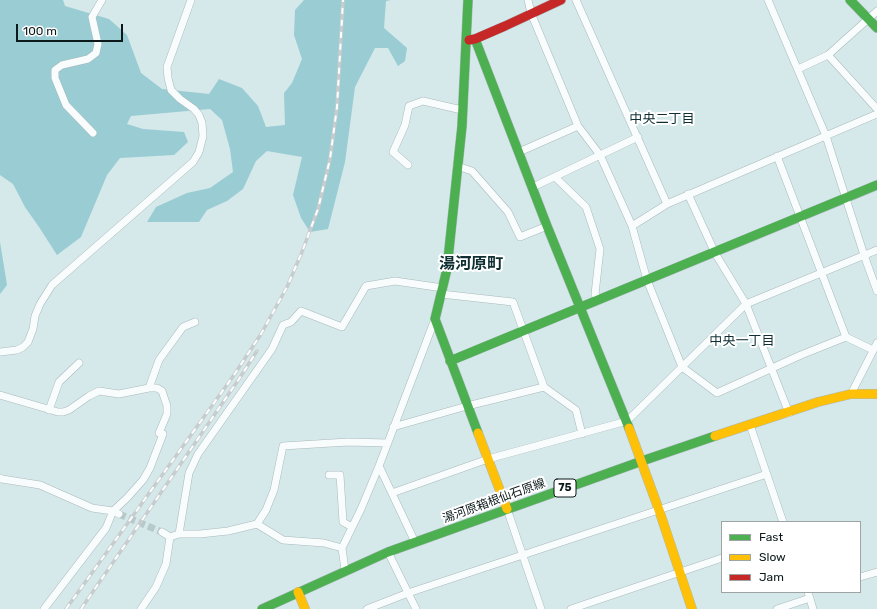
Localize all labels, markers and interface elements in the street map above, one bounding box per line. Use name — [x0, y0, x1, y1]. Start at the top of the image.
scale bar — [18, 16, 125, 42]
text: 100 m — [23, 24, 57, 38]
district label: 中央二丁目 — [630, 111, 694, 127]
district label: 湯河原町 — [439, 254, 503, 274]
district label: 中央一丁目 — [710, 333, 774, 349]
street label: 湯河原箱根仙石原線 — [441, 476, 547, 526]
road number: 75 — [554, 479, 576, 497]
legend — [721, 521, 861, 593]
text: Fast — [759, 530, 783, 544]
text: Slow — [759, 550, 786, 564]
text: Jam — [759, 570, 784, 584]

